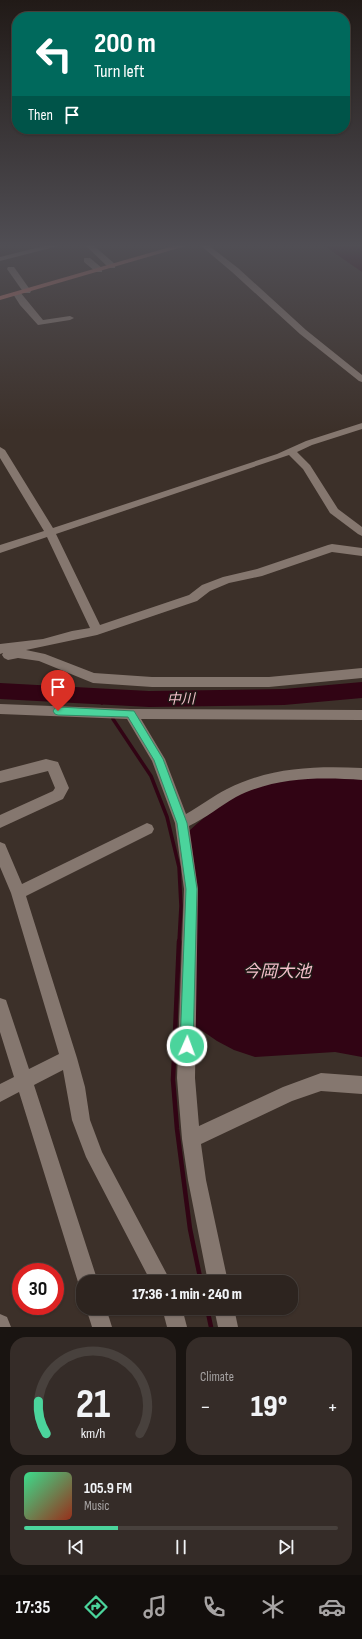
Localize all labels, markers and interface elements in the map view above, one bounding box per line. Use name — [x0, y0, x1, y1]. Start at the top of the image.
text: 200 m — [94, 27, 156, 60]
icon: left — [28, 28, 80, 80]
text: Turn left — [94, 61, 145, 82]
icon: arrive — [61, 104, 83, 126]
text: Then — [28, 106, 53, 125]
pin — [41, 670, 75, 711]
icon: arrive — [47, 676, 69, 698]
water label: 中川 — [167, 690, 197, 708]
water label: 今岡大池 — [243, 962, 313, 982]
position arrow — [166, 1025, 208, 1067]
speed limit sign: 30 — [12, 1263, 64, 1315]
text: 17:36 · 1 min · 240 m — [132, 1285, 242, 1304]
text: Climate — [200, 1369, 234, 1385]
text: 21 — [76, 1380, 110, 1429]
text: 19° — [251, 1389, 287, 1425]
text: − — [200, 1394, 211, 1421]
text: + — [327, 1394, 338, 1421]
text: km/h — [81, 1425, 105, 1442]
text: 105.9 FM — [84, 1479, 132, 1498]
text: Music — [84, 1498, 109, 1514]
icon: previous — [65, 1536, 87, 1558]
icon: pause — [170, 1536, 192, 1558]
icon: next — [275, 1536, 297, 1558]
icon: directions — [82, 1593, 110, 1621]
icon: music — [141, 1593, 169, 1621]
icon: phone — [200, 1593, 228, 1621]
icon: climate — [259, 1593, 287, 1621]
icon: car — [318, 1593, 346, 1621]
text: 17:35 — [16, 1597, 50, 1618]

